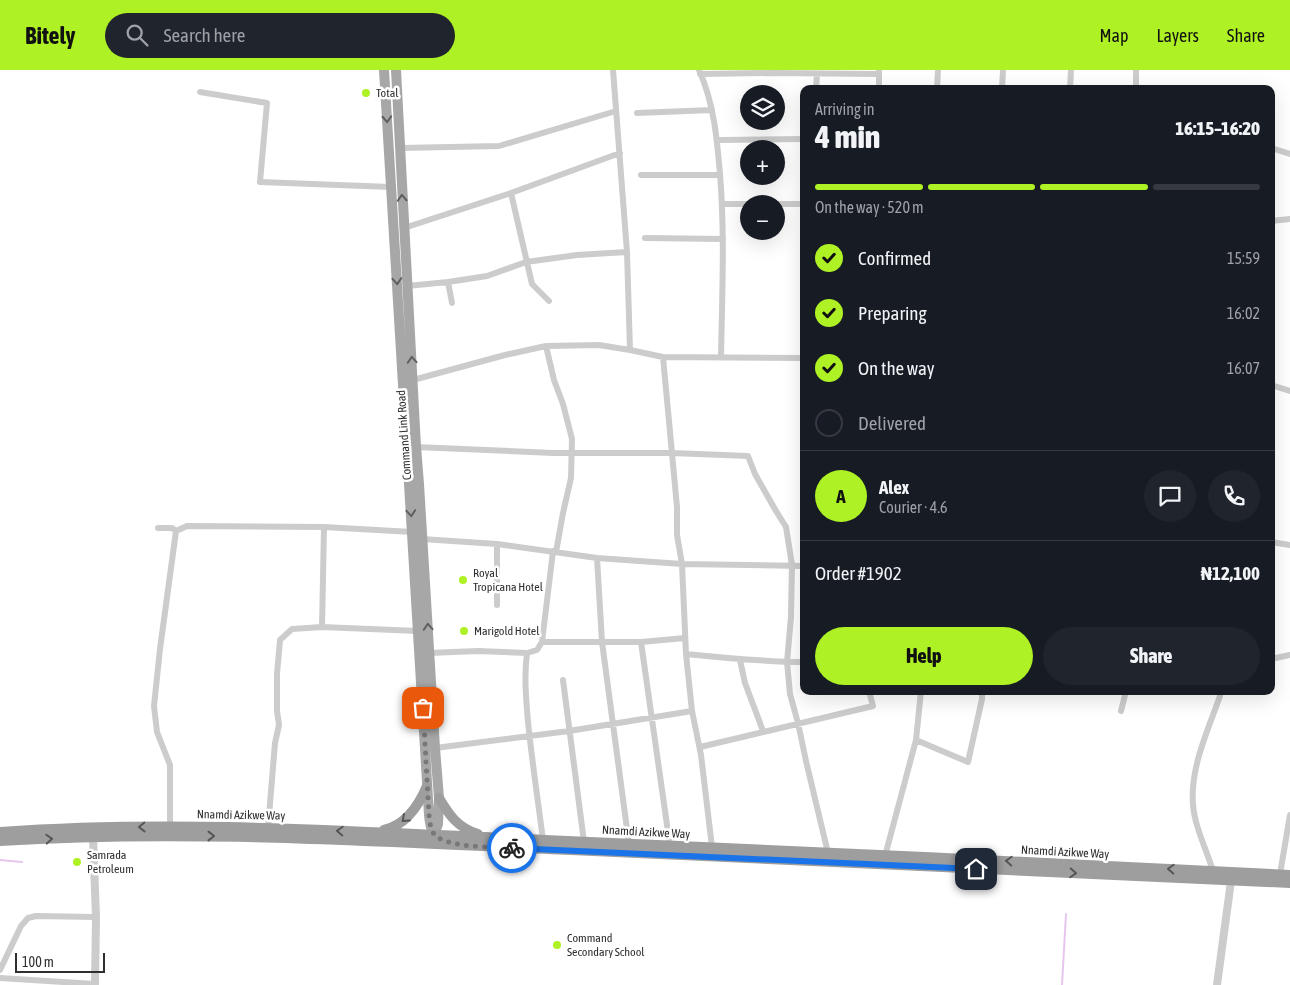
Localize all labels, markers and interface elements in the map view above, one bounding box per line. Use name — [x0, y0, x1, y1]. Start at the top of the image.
search box — [105, 13, 455, 58]
icon: search — [123, 21, 151, 49]
text: Bitely — [25, 22, 75, 49]
text: Search here — [163, 24, 245, 46]
text: Map — [1099, 25, 1128, 46]
text: Layers — [1156, 25, 1199, 46]
text: Share — [1227, 25, 1265, 46]
map controls — [740, 85, 785, 240]
button: layers — [740, 85, 785, 130]
place label: Total — [376, 86, 399, 100]
marker: Total — [360, 87, 372, 99]
text: Arriving in — [815, 100, 875, 118]
one-way arrow — [381, 115, 392, 123]
text: 16:15–16:20 — [1175, 117, 1260, 139]
text: 4 min — [815, 118, 880, 155]
button: + — [740, 140, 785, 185]
one-way arrow — [397, 194, 408, 202]
button: − — [740, 195, 785, 240]
text: On the way · 520 m — [815, 198, 924, 216]
icon: check — [815, 244, 843, 272]
text: Confirmed — [858, 247, 931, 269]
text: 15:59 — [1227, 249, 1260, 267]
one-way arrow — [391, 277, 402, 285]
icon: check — [815, 299, 843, 327]
text: Preparing — [858, 302, 927, 324]
text: 16:02 — [1227, 304, 1260, 322]
icon: check — [815, 354, 843, 382]
one-way arrow — [406, 356, 417, 364]
text: On the way — [858, 357, 935, 379]
text: 16:07 — [1227, 359, 1260, 377]
street label: Command Link Road — [394, 390, 414, 480]
text: Delivered — [858, 412, 926, 434]
button: chat — [1144, 470, 1196, 522]
button: phone — [1208, 470, 1260, 522]
text: Alex — [879, 476, 909, 498]
text: A — [836, 485, 846, 507]
text: Courier · 4.6 — [879, 498, 948, 516]
one-way arrow — [406, 509, 417, 517]
text: Order #1902 — [815, 562, 902, 584]
text: ₦12,100 — [1201, 562, 1260, 584]
place label: Royal Tropicana Hotel — [473, 566, 544, 594]
marker: Royal Tropicana Hotel — [457, 574, 469, 586]
one-way arrow — [422, 623, 433, 631]
place label: Marigold Hotel — [474, 624, 540, 638]
marker: Marigold Hotel — [458, 625, 470, 637]
button: Help — [815, 627, 1033, 685]
button: Share — [1043, 627, 1260, 685]
pin — [402, 687, 444, 729]
icon: bag — [409, 694, 437, 722]
street label: Nnamdi Azikwe Way — [197, 807, 285, 823]
one-way arrow — [401, 813, 410, 822]
one-way arrow — [138, 822, 146, 832]
courier — [487, 823, 537, 873]
street label: Nnamdi Azikwe Way — [601, 823, 691, 841]
one-way arrow — [336, 826, 344, 836]
one-way arrow — [208, 831, 215, 841]
one-way arrow — [45, 833, 53, 844]
icon: bike — [498, 834, 526, 862]
street label: Nnamdi Azikwe Way — [1020, 843, 1110, 861]
place label: Samrada Petroleum — [87, 848, 134, 876]
pin — [955, 848, 997, 890]
icon: home — [962, 855, 990, 883]
marker: Samrada Petroleum — [71, 856, 83, 868]
one-way arrow — [1005, 856, 1013, 867]
one-way arrow — [1167, 864, 1175, 874]
one-way arrow — [1069, 868, 1077, 879]
place label: Command Secondary School — [567, 931, 645, 959]
marker: Command Secondary School — [551, 939, 563, 951]
scale bar — [15, 950, 105, 973]
text: 100 m — [22, 954, 54, 970]

